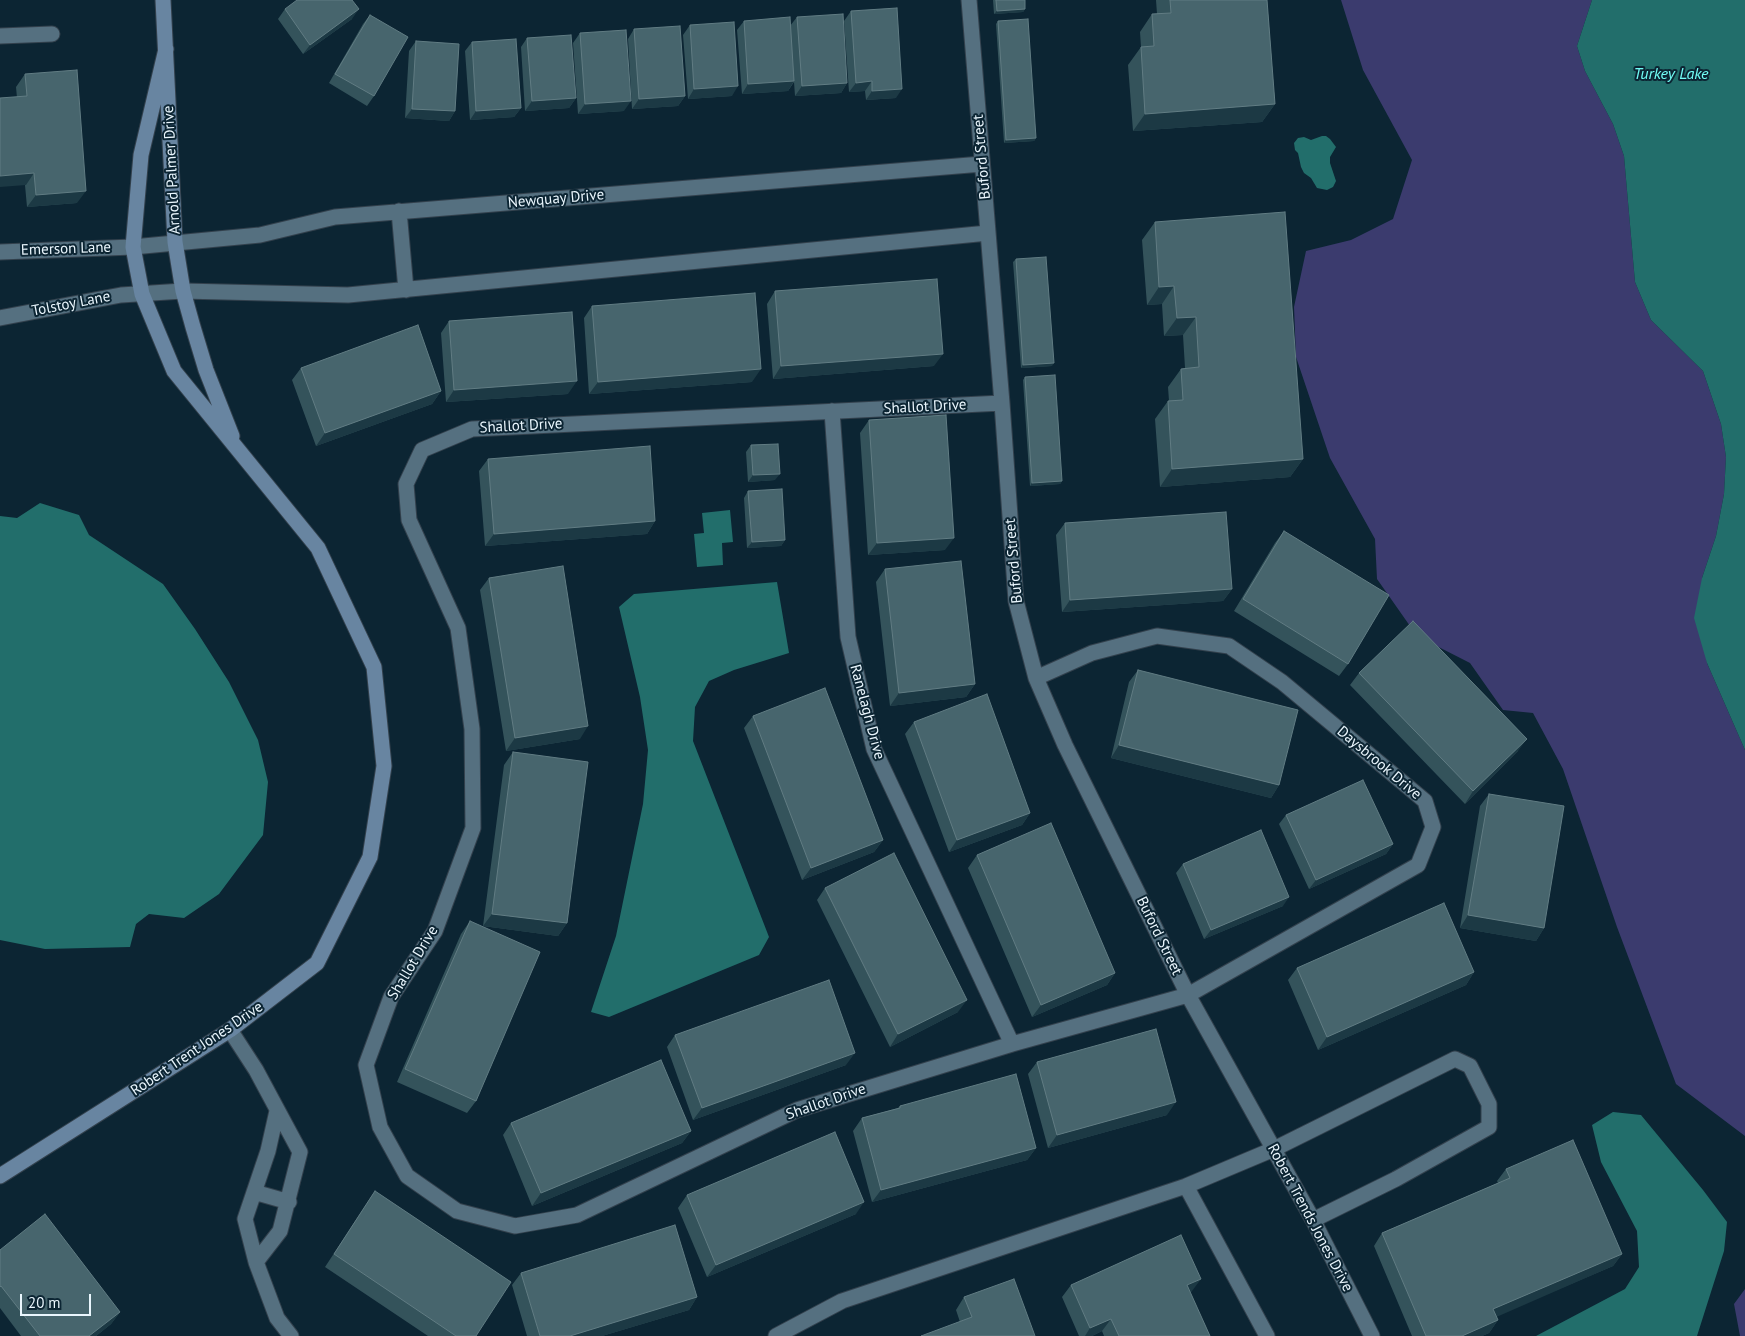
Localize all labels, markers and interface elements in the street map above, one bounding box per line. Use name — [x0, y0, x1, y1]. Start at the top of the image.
water label: Turkey Lake — [1634, 64, 1708, 84]
street label: Arnold Palmer Drive — [160, 105, 184, 235]
street label: Buford Street — [969, 114, 995, 200]
street label: Newquay Drive — [507, 186, 605, 212]
street label: Emerson Lane — [21, 238, 111, 260]
street label: Tolstoy Lane — [30, 288, 112, 320]
street label: Shallot Drive — [883, 396, 967, 418]
street label: Shallot Drive — [479, 415, 563, 437]
street label: Buford Street — [1001, 518, 1027, 604]
street label: Ranelagh Drive — [846, 662, 888, 762]
street label: Daysbrook Drive — [1333, 722, 1425, 804]
street label: Buford Street — [1132, 894, 1186, 978]
street label: Shallot Drive — [384, 923, 442, 1003]
street label: Robert Trent Jones Drive — [127, 998, 267, 1100]
street label: Shallot Drive — [784, 1080, 868, 1124]
street label: Robert Trends Jones Drive — [1263, 1141, 1357, 1295]
scale bar — [22, 1284, 94, 1316]
text: 20 m — [28, 1293, 61, 1312]

